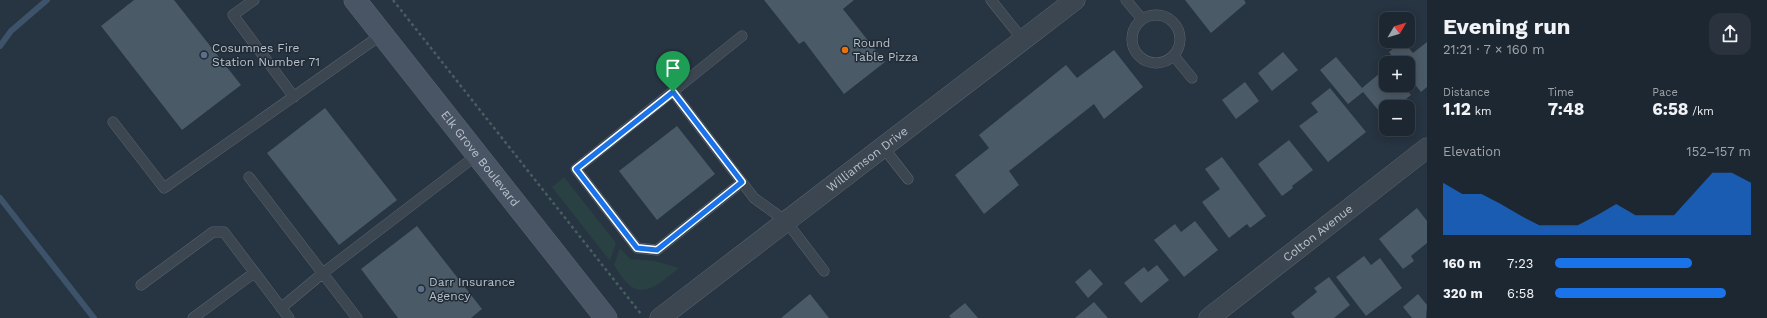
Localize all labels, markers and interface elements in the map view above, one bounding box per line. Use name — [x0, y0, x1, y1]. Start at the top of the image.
north arrow — [1379, 12, 1415, 48]
map controls — [1379, 12, 1415, 136]
button: share — [1709, 13, 1751, 55]
text: Evening run — [1443, 14, 1571, 39]
place label: Round Table Pizza — [853, 36, 918, 64]
place label: Cosumnes Fire Station Number 71 — [212, 41, 320, 69]
text: 21:21 · 7 × 160 m — [1443, 42, 1545, 57]
marker: Round Table Pizza — [840, 45, 850, 55]
marker: Cosumnes Fire Station Number 71 — [199, 50, 209, 60]
pin — [656, 51, 690, 92]
button: + — [1379, 56, 1415, 92]
icon: arrive — [662, 57, 684, 79]
text: Distance — [1443, 86, 1490, 99]
text: Time — [1548, 86, 1574, 99]
text: Pace — [1652, 86, 1678, 99]
text: 1.12 — [1443, 99, 1471, 119]
text: 7:48 — [1548, 99, 1584, 119]
text: 6:58 — [1652, 99, 1689, 119]
button: − — [1379, 100, 1415, 136]
text: km — [1471, 105, 1491, 118]
text: /km — [1689, 105, 1714, 118]
street label: Elk Grove Boulevard — [438, 108, 522, 209]
street label: Williamson Drive — [824, 124, 911, 195]
text: Elevation — [1443, 144, 1501, 159]
text: 152–157 m — [1687, 144, 1751, 159]
street label: Colton Avenue — [1280, 202, 1356, 265]
text: 160 m — [1443, 256, 1481, 271]
text: 7:23 — [1507, 256, 1533, 271]
place label: Darr Insurance Agency — [429, 275, 515, 303]
marker: Darr Insurance Agency — [416, 284, 426, 294]
text: 320 m — [1443, 286, 1483, 301]
text: 6:58 — [1507, 286, 1534, 301]

